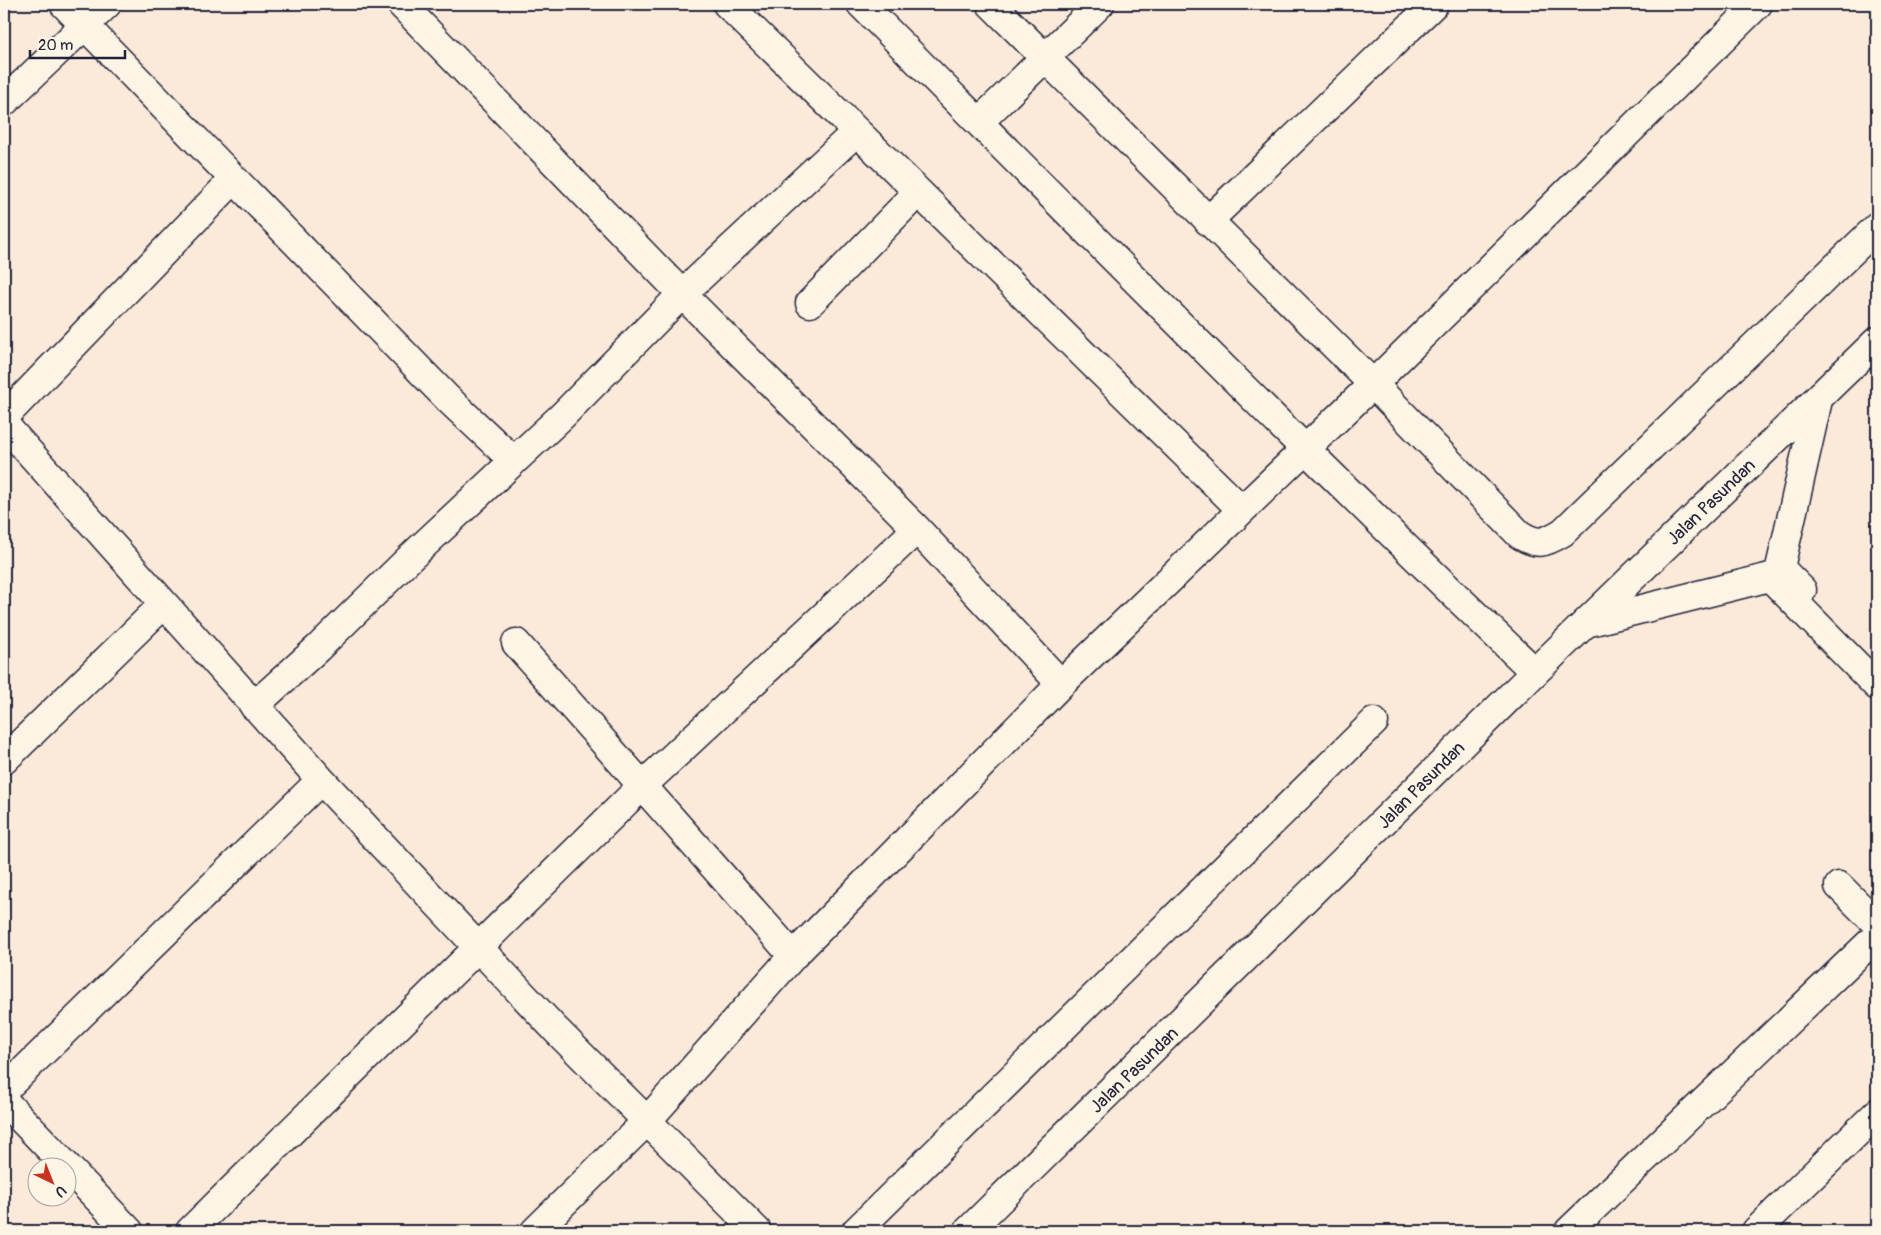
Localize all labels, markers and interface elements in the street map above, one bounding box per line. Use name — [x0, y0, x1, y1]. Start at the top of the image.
scale bar — [30, 28, 125, 60]
text: 20 m — [38, 36, 73, 55]
street label: Jalan Pasundan — [1662, 454, 1761, 550]
street label: Jalan Pasundan — [1373, 737, 1470, 834]
street label: Jalan Pasundan — [1085, 1022, 1184, 1118]
north arrow — [28, 1158, 78, 1208]
text: U — [51, 1182, 70, 1201]

